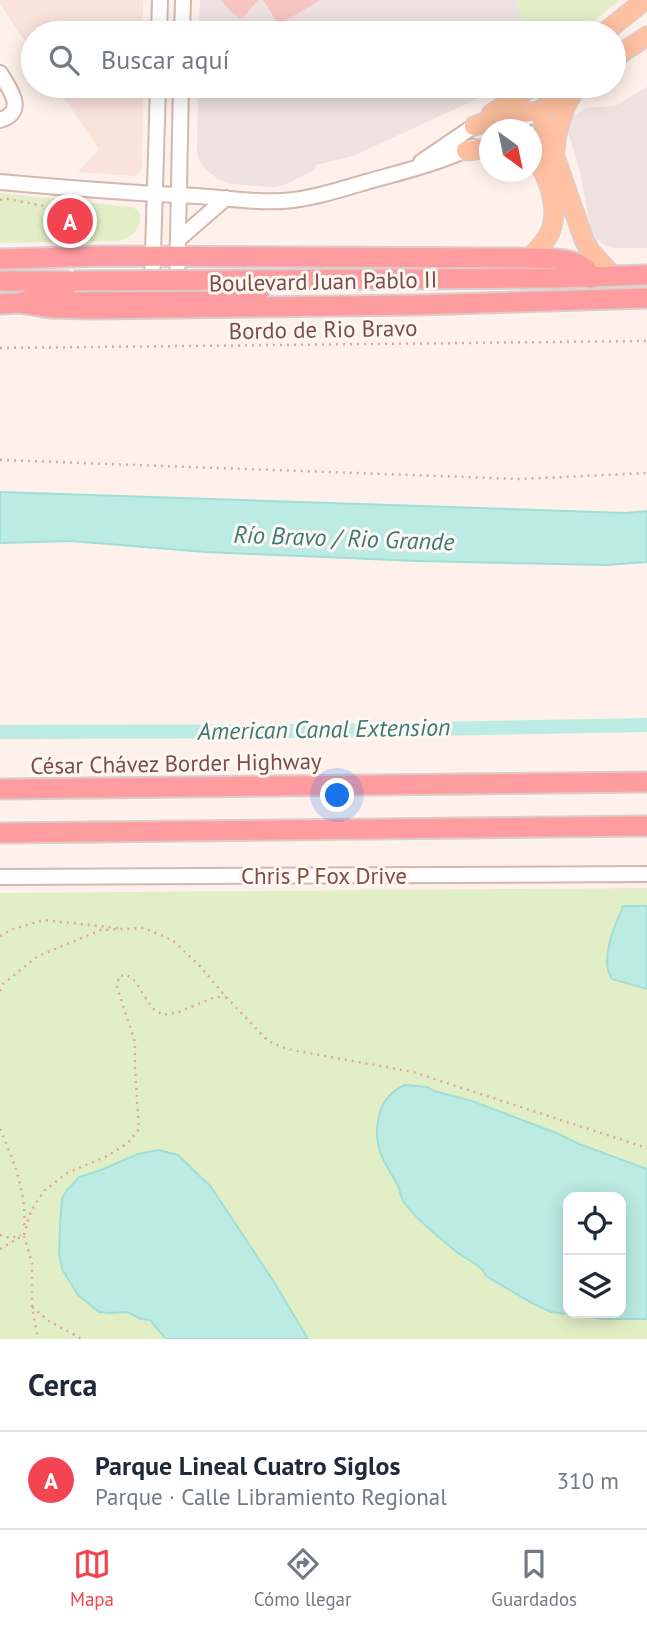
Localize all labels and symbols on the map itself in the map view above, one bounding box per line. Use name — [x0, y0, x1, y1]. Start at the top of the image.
north arrow — [479, 119, 542, 182]
pin: A — [47, 195, 93, 247]
street label: Boulevard Juan Pablo II — [208, 265, 438, 297]
street label: Bordo de Rio Bravo — [228, 313, 418, 345]
water label: Río Bravo / Rio Grande — [233, 519, 455, 557]
water label: American Canal Extension — [196, 711, 451, 747]
street label: César Chávez Border Highway — [30, 746, 322, 780]
your location — [320, 778, 354, 812]
street label: Chris P Fox Drive — [241, 861, 407, 890]

